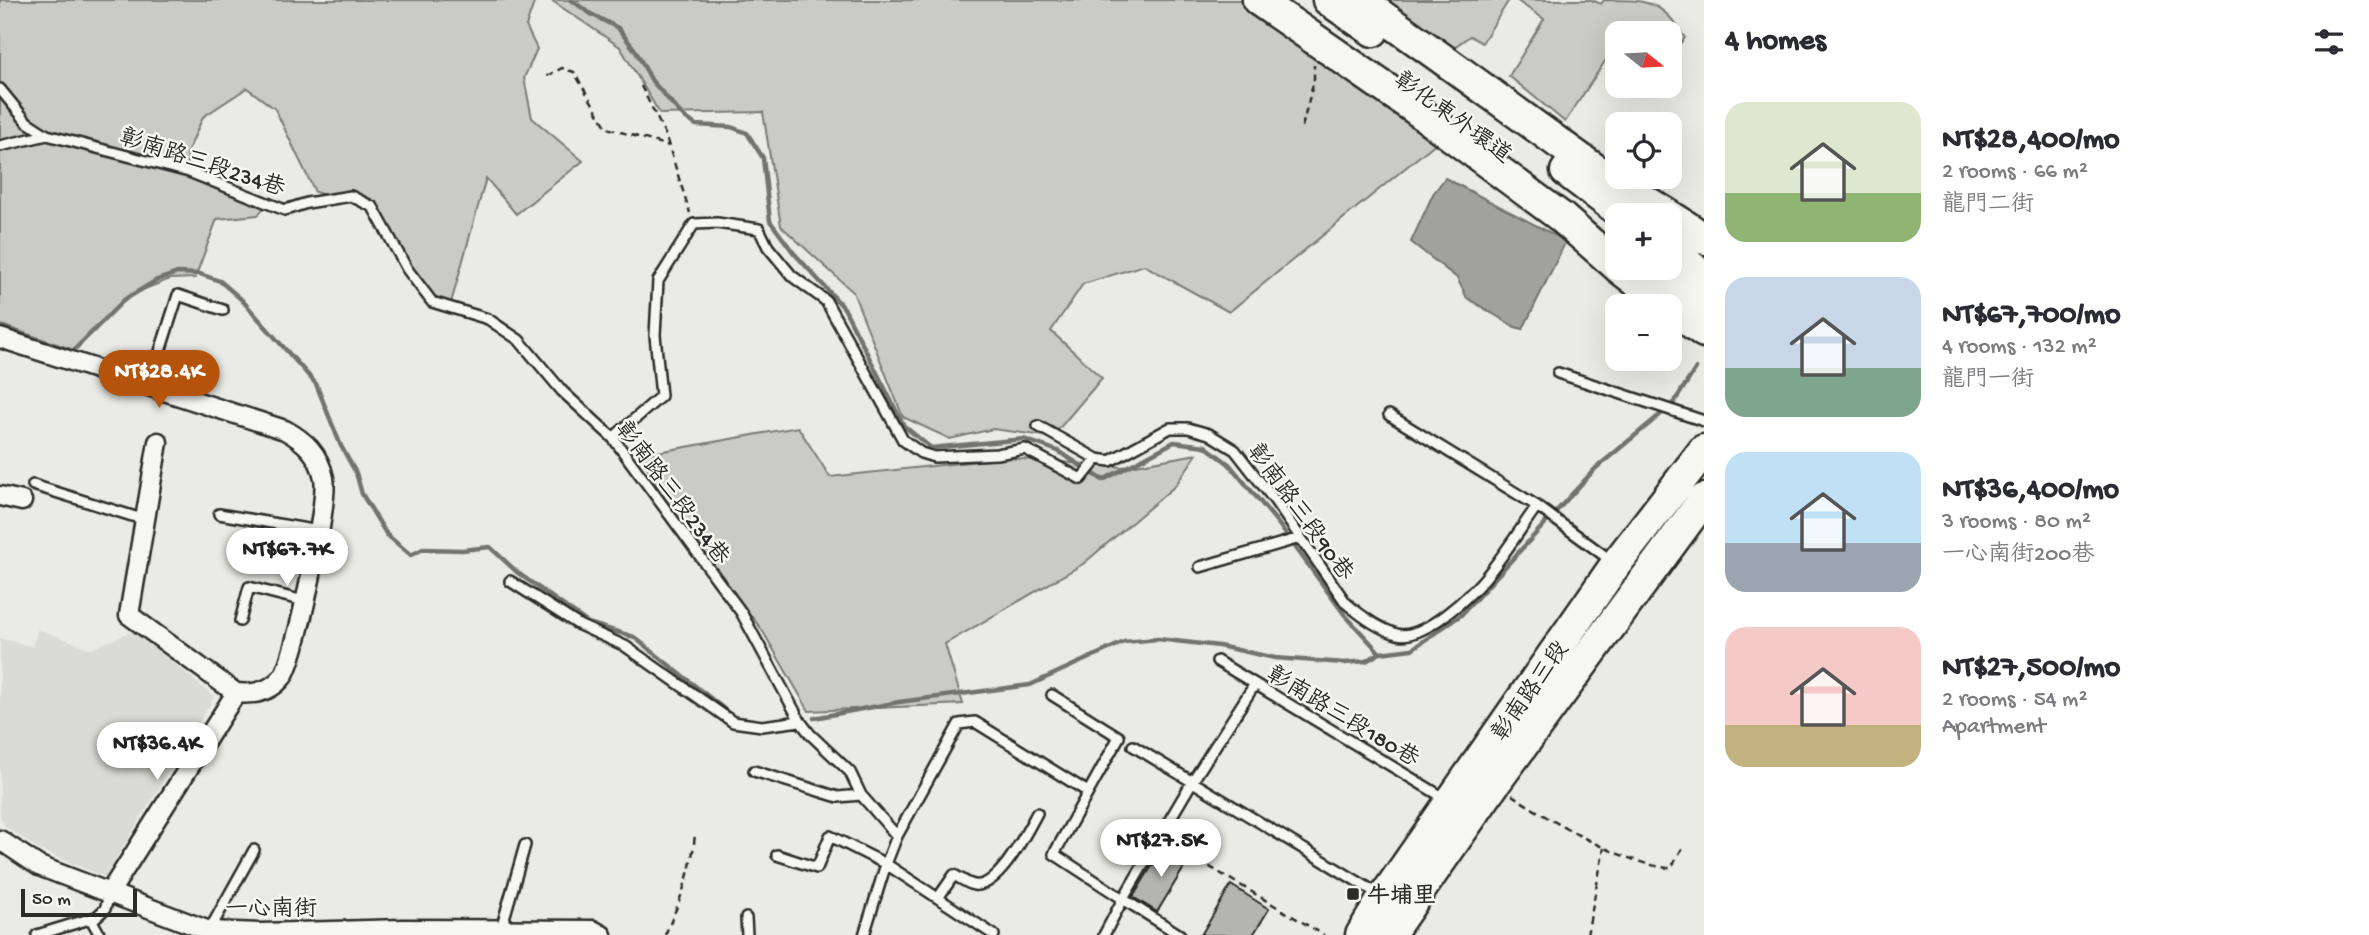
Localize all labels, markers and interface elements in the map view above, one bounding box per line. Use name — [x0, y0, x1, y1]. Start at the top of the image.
north arrow — [1605, 21, 1682, 98]
map controls — [1605, 21, 1682, 371]
icon: filters — [2310, 23, 2348, 61]
text: 4 homes — [1725, 25, 1826, 60]
street label: 彰化東外環道 — [1388, 67, 1516, 170]
button: locate — [1605, 112, 1682, 189]
street label: 彰南路三段234巷 — [116, 124, 289, 204]
text: NT$28,400/mo — [1942, 124, 2120, 159]
icon: home — [1781, 130, 1865, 214]
text: 2 rooms · 66 m² — [1942, 159, 2088, 186]
text: 龍門二街 — [1942, 192, 2034, 219]
button: + — [1605, 203, 1682, 280]
button: − — [1605, 294, 1682, 371]
text: NT$67,700/mo — [1942, 299, 2121, 334]
icon: home — [1781, 305, 1865, 389]
text: 4 rooms · 132 m² — [1942, 334, 2097, 361]
pin: NT$28.4K — [87, 350, 231, 410]
text: NT$28.4K — [115, 359, 203, 386]
text: 龍門一街 — [1942, 367, 2034, 394]
street label: 彰南路三段234巷 — [609, 417, 735, 572]
street label: 彰南路三段90巷 — [1240, 439, 1359, 588]
text: NT$36,400/mo — [1942, 474, 2119, 509]
icon: home — [1781, 480, 1865, 564]
text: 3 rooms · 80 m² — [1942, 509, 2091, 536]
pin: NT$67.7K — [215, 528, 359, 588]
text: NT$67.7K — [242, 537, 332, 564]
text: 一心南街200巷 — [1942, 542, 2094, 569]
street label: 彰南路三段 — [1487, 637, 1576, 747]
text: NT$27,500/mo — [1942, 652, 2120, 687]
icon: home — [1781, 655, 1865, 739]
street label: 彰南路三段180巷 — [1261, 661, 1425, 775]
text: 2 rooms · 54 m² — [1942, 687, 2088, 714]
text: Apartment — [1942, 714, 2046, 741]
pin: NT$36.4K — [85, 722, 229, 782]
text: NT$36.4K — [113, 731, 201, 758]
pin: NT$27.5K — [1089, 820, 1233, 879]
text: NT$27.5K — [1116, 828, 1206, 855]
place label: 牛埔里 — [1367, 883, 1436, 911]
scale bar — [21, 886, 136, 918]
marker: 牛埔里 — [1345, 886, 1361, 902]
text: 50 m — [32, 889, 71, 912]
street label: 一心南街 — [225, 896, 317, 924]

